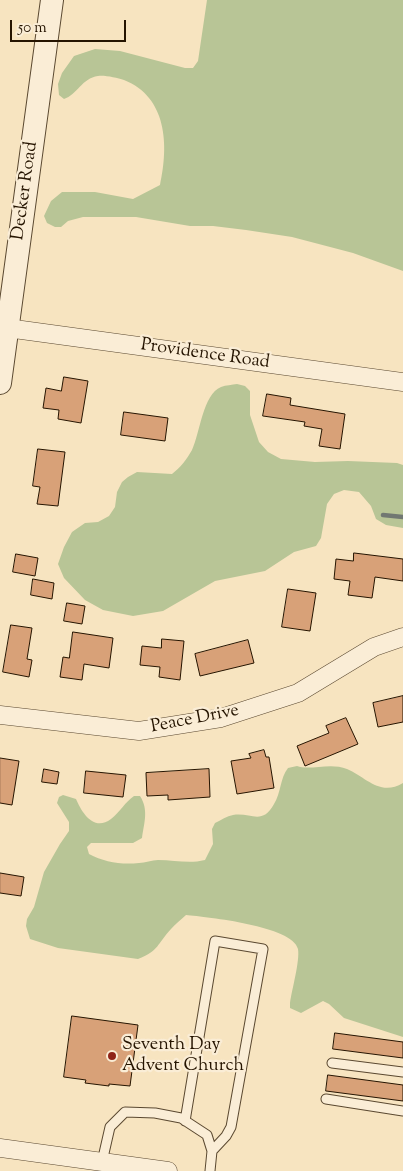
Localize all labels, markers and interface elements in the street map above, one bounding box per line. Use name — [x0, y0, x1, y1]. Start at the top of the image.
scale bar — [12, 10, 129, 42]
text: 50 m — [18, 18, 47, 39]
street label: Decker Road — [8, 140, 44, 242]
street label: Providence Road — [139, 335, 271, 375]
street label: Peace Drive — [149, 701, 241, 739]
place label: Seventh Day Advent Church — [122, 1035, 244, 1078]
marker: Seventh Day Advent Church — [106, 1050, 118, 1062]

